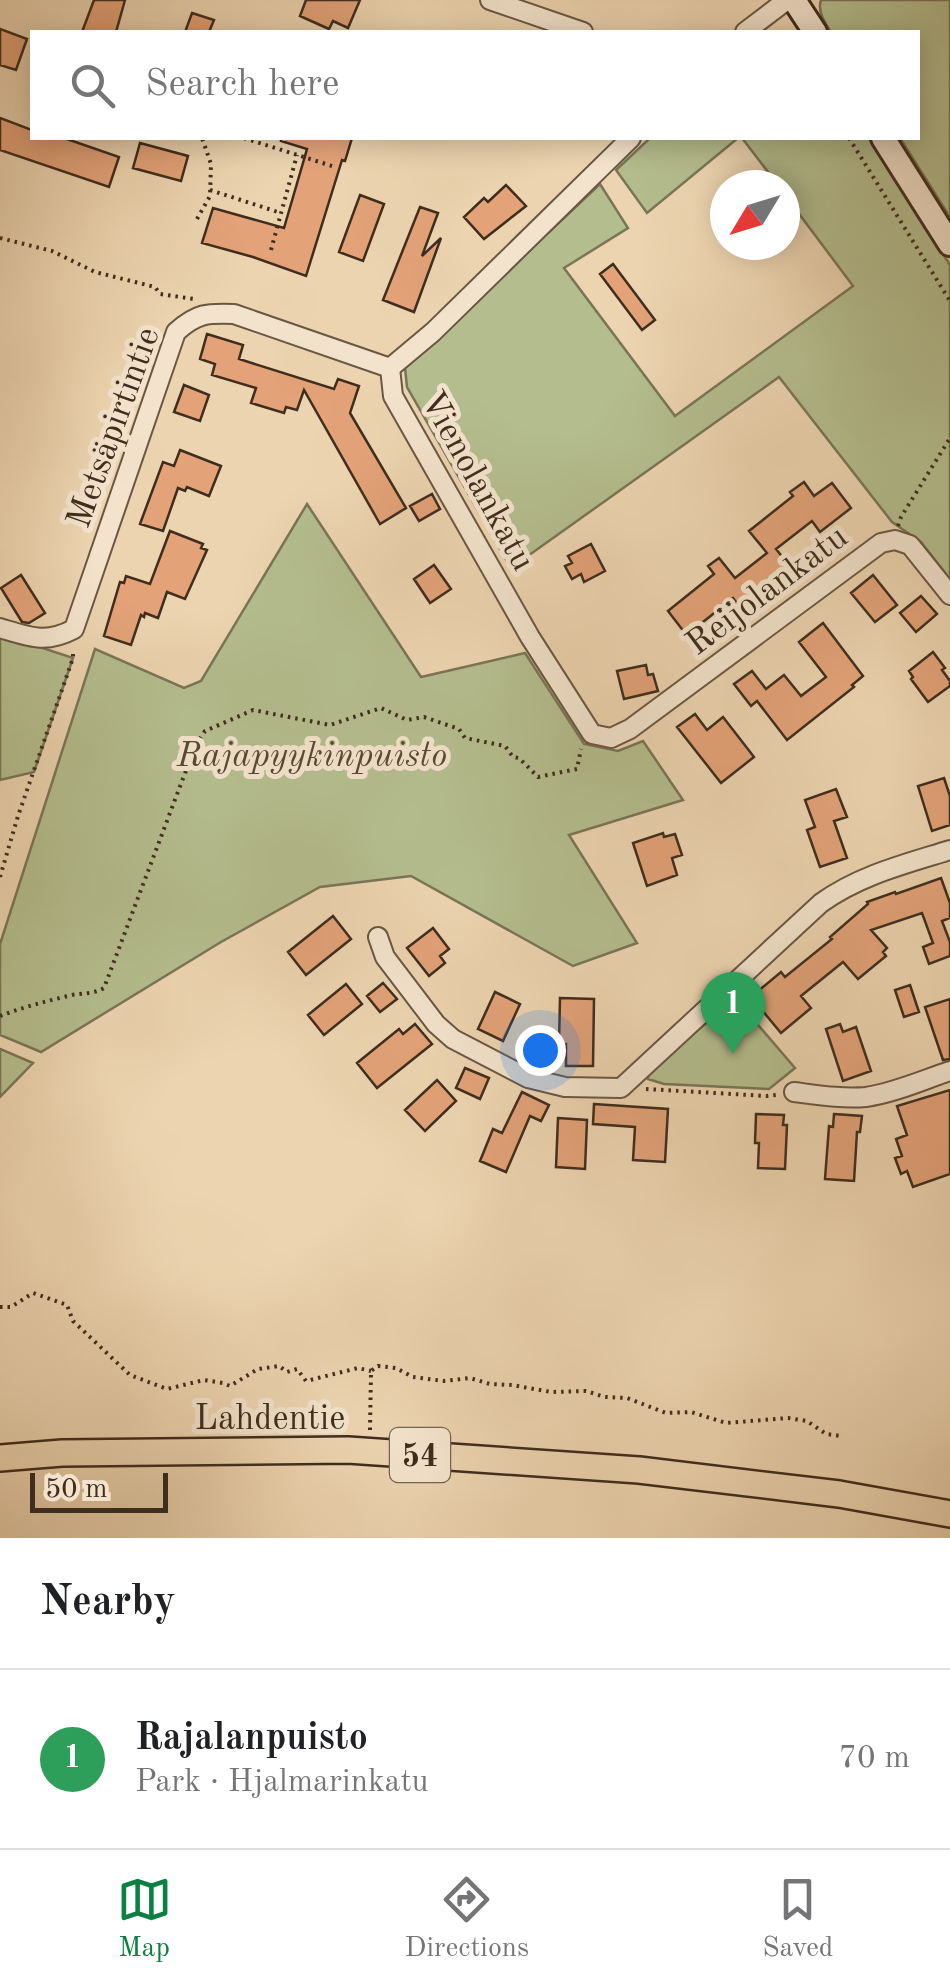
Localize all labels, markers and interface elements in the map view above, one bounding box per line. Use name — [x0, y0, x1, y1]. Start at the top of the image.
search box — [30, 30, 920, 140]
icon: search — [65, 58, 120, 113]
text: Search here — [145, 66, 340, 104]
north arrow — [710, 170, 800, 260]
street label: Metsäpirtintie — [62, 323, 167, 533]
street label: Vienolankatu — [413, 386, 540, 577]
street label: Reijolankatu — [681, 519, 854, 663]
park label: Rajapyykinpuisto — [176, 739, 447, 774]
pin: 1 — [700, 972, 766, 1054]
your location — [515, 1025, 566, 1076]
street label: Lahdentie — [195, 1402, 345, 1437]
road number: 54 — [390, 1428, 450, 1482]
scale bar — [30, 1468, 168, 1512]
text: 50 m — [45, 1476, 108, 1504]
text: Nearby — [40, 1582, 176, 1624]
text: Rajalanpuisto — [135, 1720, 368, 1758]
text: 1 — [63, 1743, 82, 1775]
text: 70 m — [839, 1743, 910, 1775]
text: Park · Hjalmarinkatu — [135, 1767, 429, 1799]
tab: Map — [117, 1872, 172, 1967]
tab: Directions — [405, 1872, 529, 1967]
tab: Saved — [762, 1872, 833, 1967]

